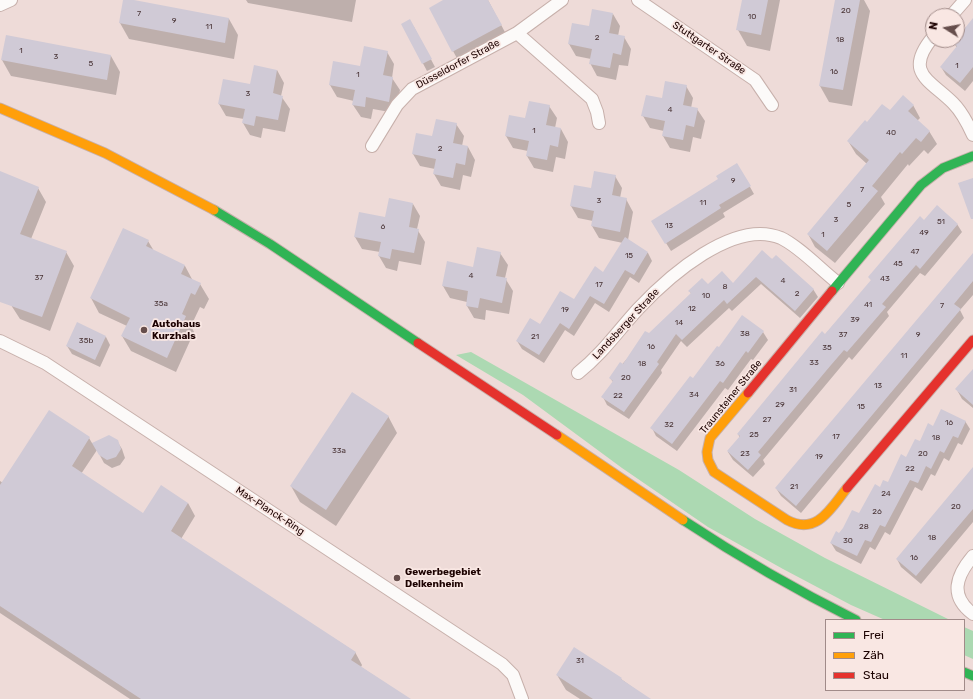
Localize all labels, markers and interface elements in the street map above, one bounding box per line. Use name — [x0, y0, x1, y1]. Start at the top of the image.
house number: 20 — [841, 6, 851, 16]
north arrow — [925, 8, 965, 48]
house number: 7 — [137, 9, 141, 19]
house number: 10 — [748, 12, 756, 22]
house number: 9 — [172, 16, 176, 26]
street label: Stuttgarter Straße — [670, 19, 748, 77]
text: N — [927, 21, 941, 31]
house number: 11 — [206, 22, 212, 32]
house number: 2 — [595, 33, 599, 43]
house number: 18 — [836, 35, 844, 45]
street label: Düsseldorfer Straße — [414, 37, 502, 91]
house number: 1 — [19, 46, 23, 56]
house number: 3 — [54, 52, 58, 62]
house number: 5 — [89, 59, 93, 69]
house number: 1 — [955, 61, 959, 71]
house number: 16 — [830, 67, 838, 77]
house number: 1 — [356, 70, 360, 80]
house number: 3 — [246, 89, 250, 99]
house number: 4 — [668, 105, 672, 115]
house number: 1 — [532, 126, 536, 136]
house number: 40 — [886, 128, 896, 138]
house number: 2 — [438, 144, 442, 154]
house number: 9 — [731, 176, 735, 186]
house number: 7 — [860, 185, 864, 195]
house number: 3 — [597, 196, 601, 206]
house number: 11 — [700, 198, 706, 208]
house number: 5 — [847, 200, 851, 210]
house number: 3 — [834, 215, 838, 225]
house number: 51 — [937, 217, 945, 227]
house number: 13 — [665, 221, 673, 231]
house number: 6 — [381, 222, 385, 232]
house number: 49 — [919, 228, 929, 238]
house number: 1 — [821, 230, 825, 240]
house number: 47 — [911, 247, 919, 257]
house number: 15 — [625, 251, 633, 261]
house number: 45 — [893, 259, 903, 269]
house number: 4 — [469, 271, 473, 281]
house number: 37 — [35, 273, 43, 283]
house number: 43 — [880, 274, 890, 284]
house number: 4 — [781, 276, 785, 286]
house number: 17 — [595, 280, 603, 290]
house number: 8 — [722, 282, 728, 292]
street label: Landsberger Straße — [590, 286, 662, 362]
house number: 2 — [795, 289, 799, 299]
house number: 10 — [702, 291, 710, 301]
house number: 35a — [154, 299, 168, 309]
house number: 41 — [864, 300, 872, 310]
house number: 7 — [940, 301, 944, 311]
house number: 12 — [688, 304, 696, 314]
house number: 19 — [561, 305, 569, 315]
house number: 39 — [850, 315, 860, 325]
place label: Autohaus Kurzhals — [152, 318, 201, 342]
house number: 14 — [675, 318, 683, 328]
marker: Autohaus Kurzhals — [139, 325, 149, 335]
house number: 38 — [740, 329, 750, 339]
house number: 37 — [839, 330, 847, 340]
house number: 9 — [916, 330, 920, 340]
house number: 21 — [531, 332, 539, 342]
house number: 35b — [79, 336, 93, 346]
house number: 16 — [647, 342, 655, 352]
house number: 35 — [822, 343, 832, 353]
house number: 11 — [901, 351, 907, 361]
street label: Traunsteiner Straße — [697, 357, 765, 437]
house number: 33 — [809, 358, 819, 368]
house number: 18 — [638, 359, 646, 369]
house number: 36 — [715, 359, 725, 369]
house number: 20 — [621, 373, 631, 383]
house number: 13 — [874, 381, 882, 391]
house number: 31 — [789, 385, 797, 395]
house number: 34 — [689, 390, 699, 400]
house number: 22 — [613, 391, 623, 401]
house number: 29 — [775, 400, 785, 410]
house number: 15 — [857, 402, 865, 412]
house number: 27 — [763, 415, 771, 425]
house number: 16 — [945, 418, 953, 428]
house number: 32 — [664, 420, 674, 430]
house number: 25 — [749, 430, 759, 440]
house number: 17 — [832, 432, 840, 442]
house number: 18 — [932, 433, 940, 443]
house number: 33a — [332, 446, 346, 456]
house number: 23 — [740, 449, 750, 459]
house number: 20 — [918, 449, 928, 459]
house number: 19 — [815, 452, 823, 462]
house number: 22 — [905, 464, 915, 474]
house number: 21 — [790, 482, 798, 492]
street label: Max-Planck-Ring — [233, 484, 307, 538]
house number: 24 — [881, 489, 891, 499]
house number: 20 — [951, 502, 961, 512]
house number: 26 — [872, 507, 882, 517]
house number: 28 — [859, 522, 869, 532]
house number: 18 — [928, 533, 936, 543]
house number: 30 — [843, 536, 853, 546]
house number: 16 — [910, 553, 918, 563]
place label: Gewerbegebiet Delkenheim — [405, 566, 481, 590]
marker: Gewerbegebiet Delkenheim — [392, 573, 402, 583]
legend — [825, 619, 965, 691]
text: Frei — [863, 628, 884, 642]
text: Zäh — [863, 648, 884, 662]
house number: 31 — [576, 656, 584, 666]
text: Stau — [863, 668, 889, 682]

